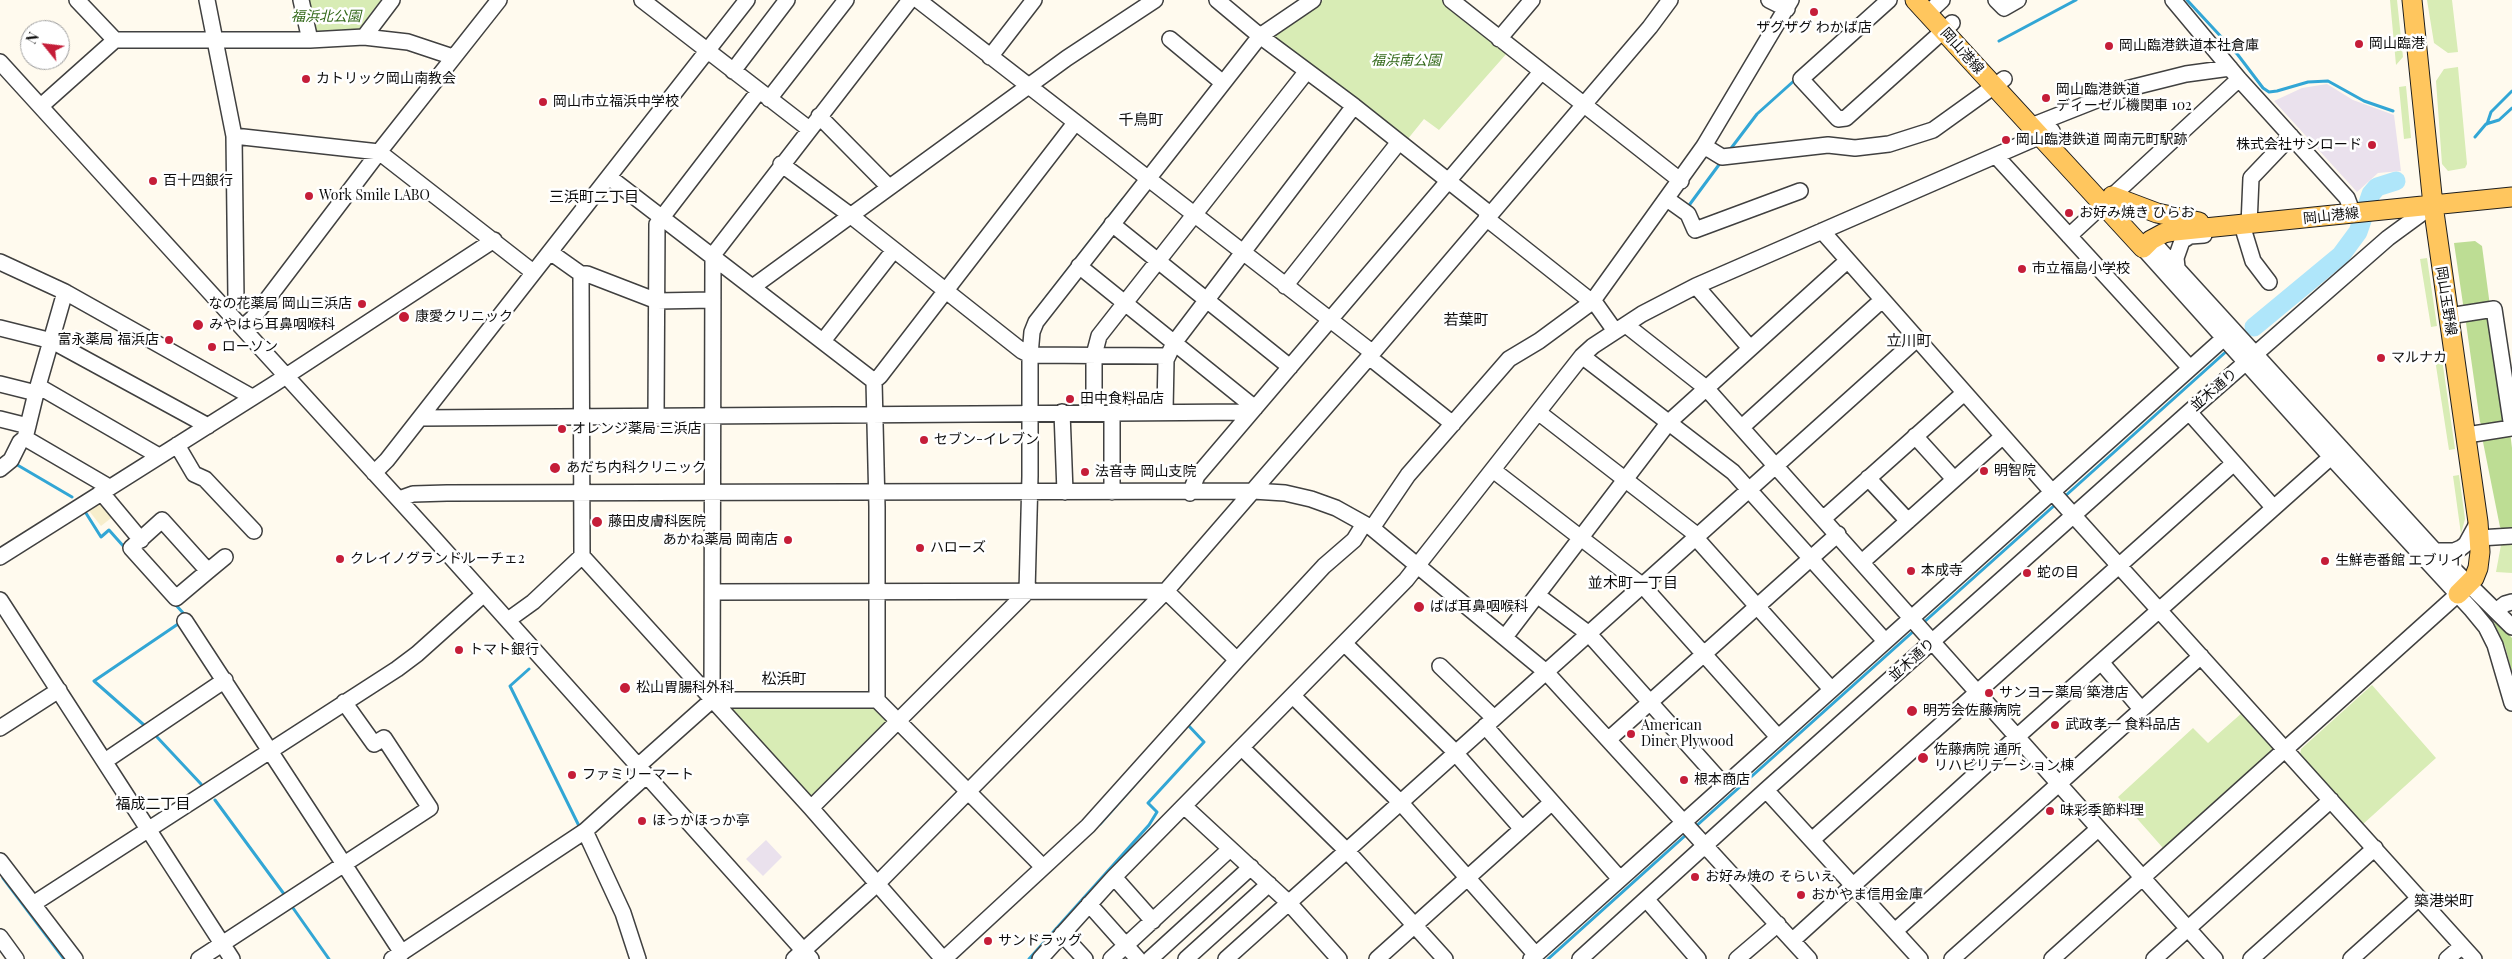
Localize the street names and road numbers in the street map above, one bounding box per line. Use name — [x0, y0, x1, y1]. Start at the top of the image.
street label: 岡山港線 — [1937, 25, 1987, 77]
street label: 岡山港線 — [2302, 205, 2360, 227]
street label: 岡山玉野線 — [2432, 265, 2460, 337]
street label: 並木通り — [2187, 365, 2241, 415]
street label: 並木通り — [1886, 635, 1938, 685]

